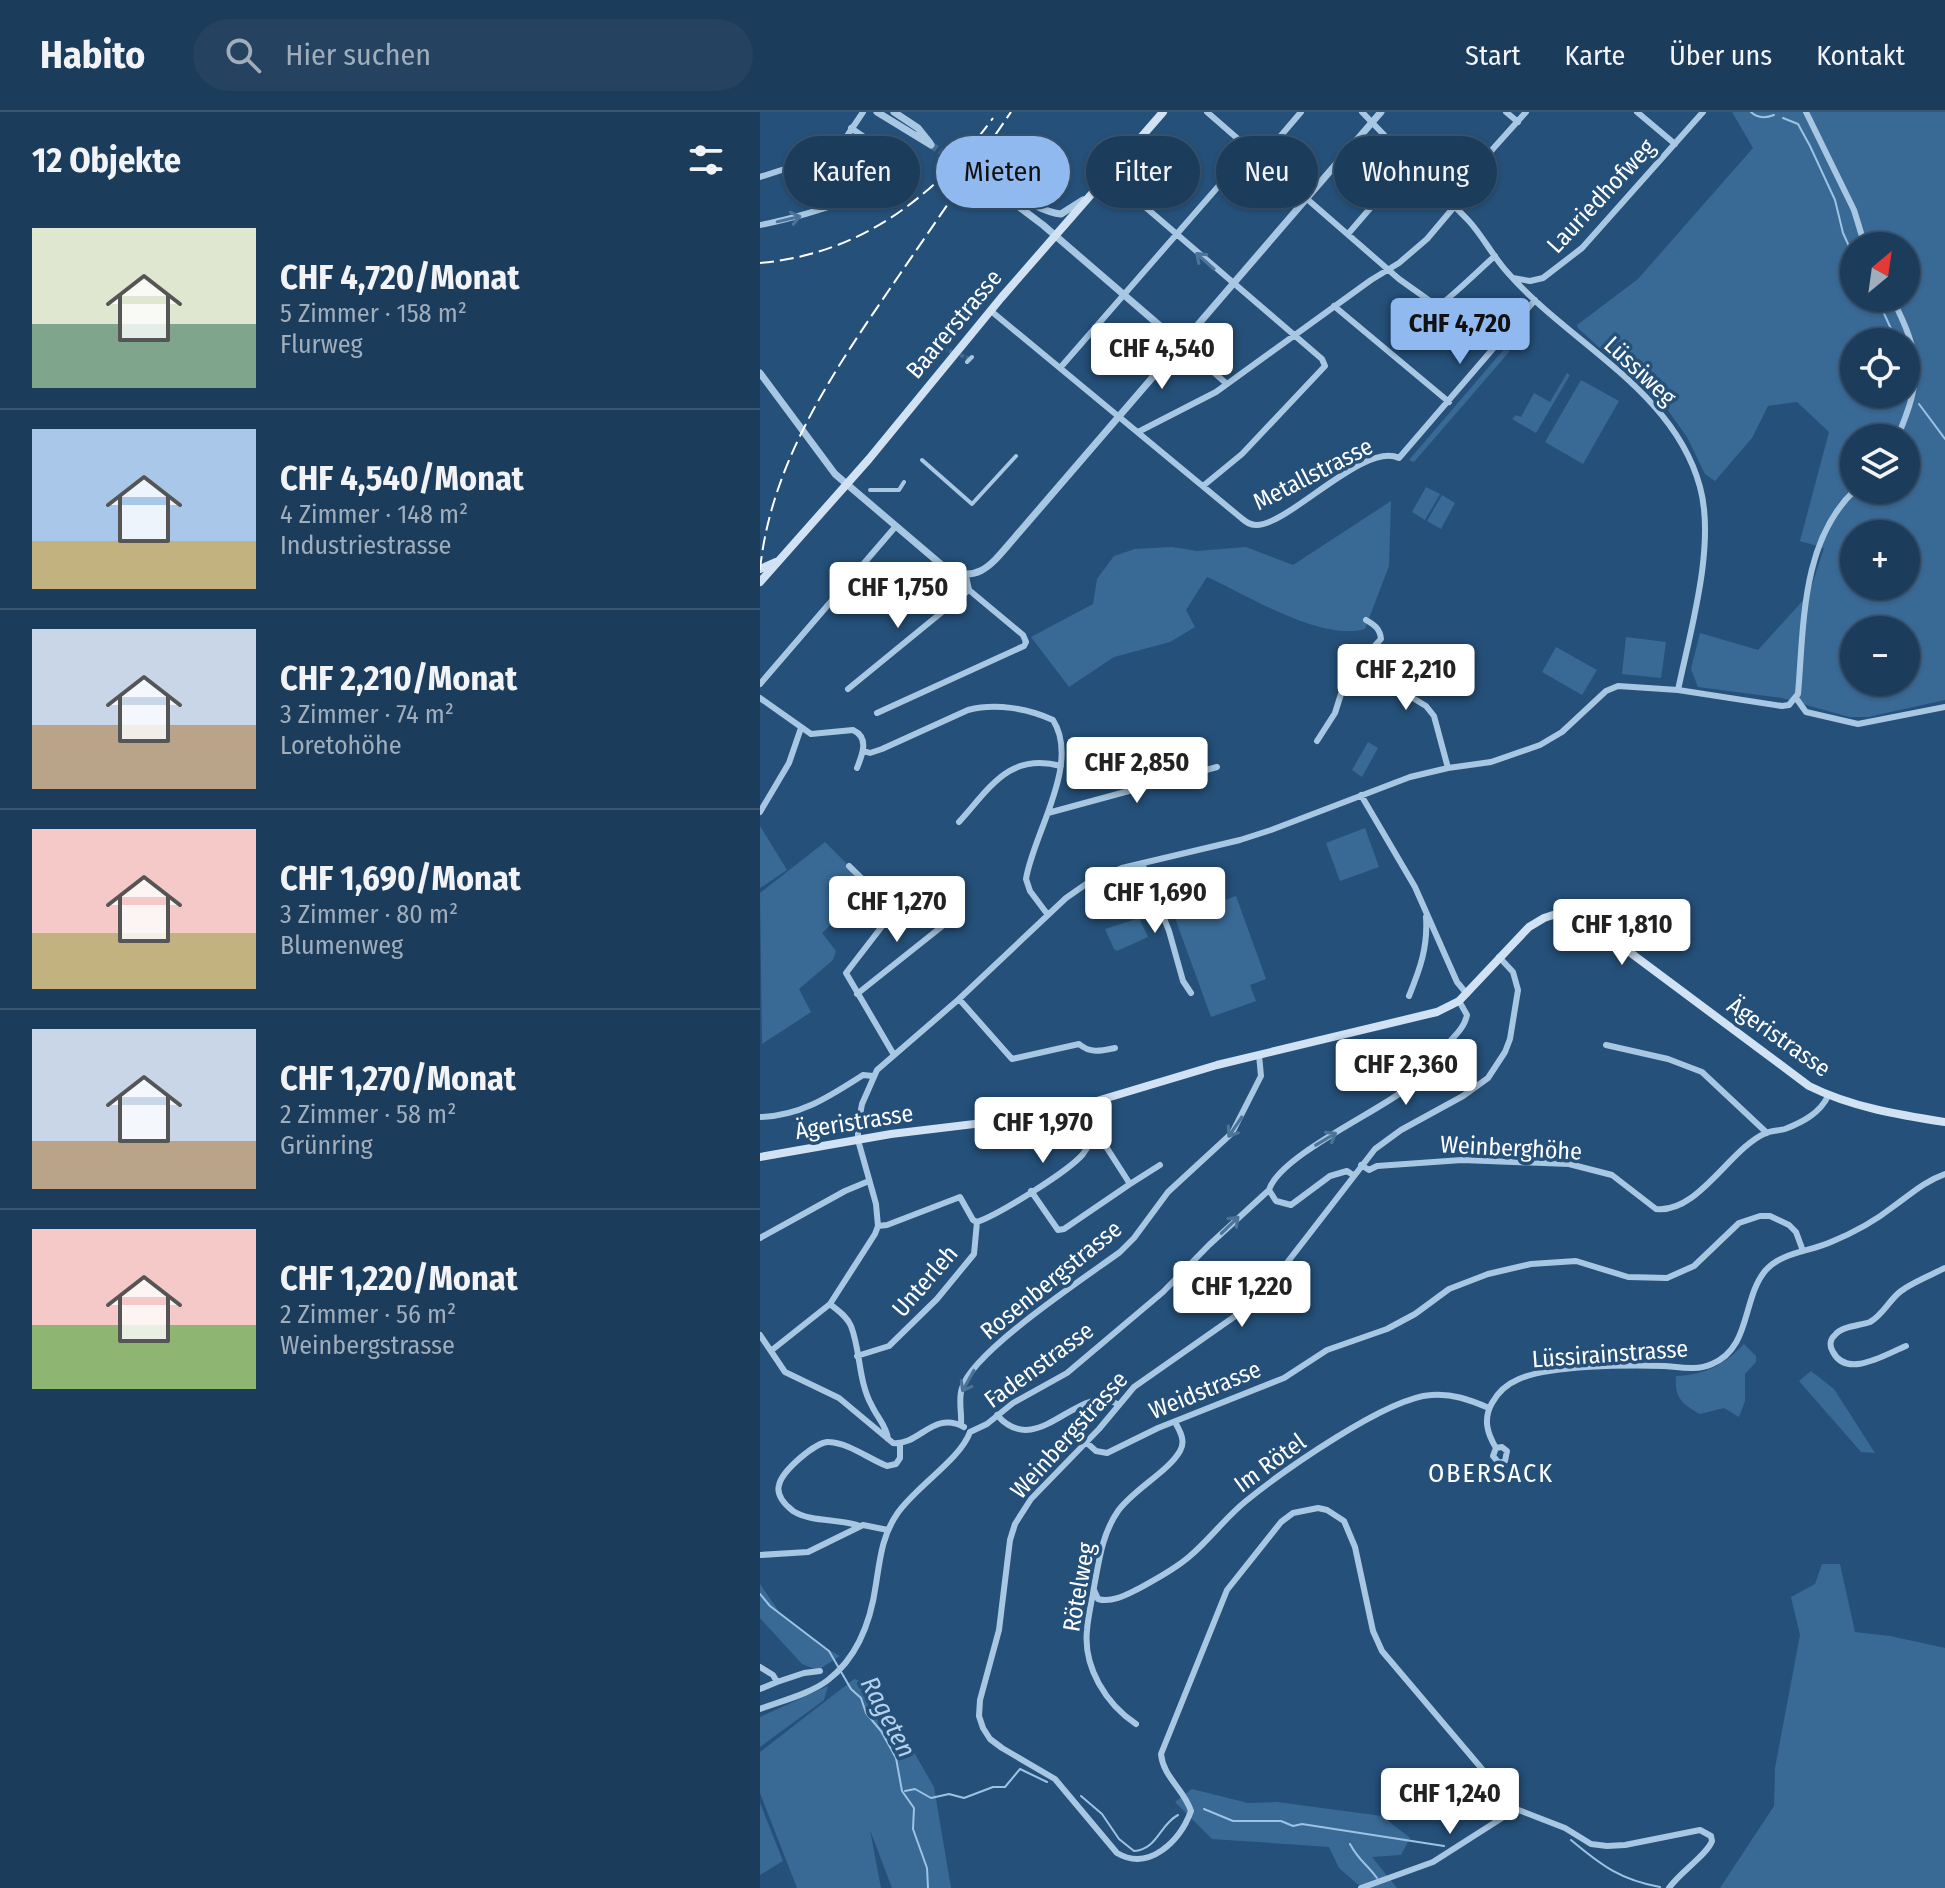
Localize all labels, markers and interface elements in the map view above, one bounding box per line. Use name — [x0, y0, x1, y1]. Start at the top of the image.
search box — [193, 19, 753, 91]
text: Habito — [40, 32, 145, 78]
icon: search — [221, 33, 265, 77]
text: Hier suchen — [285, 37, 431, 73]
text: Start — [1465, 39, 1521, 72]
text: Karte — [1565, 39, 1625, 72]
text: Über uns — [1669, 39, 1772, 72]
text: Kontakt — [1816, 39, 1905, 72]
street label: Lauriedhofweg — [1541, 133, 1661, 259]
chip: Kaufen — [784, 136, 920, 208]
chip: Mieten — [936, 136, 1070, 208]
chip: Filter — [1086, 136, 1200, 208]
chip: Neu — [1216, 136, 1318, 208]
chip: Wohnung — [1334, 136, 1497, 208]
icon: filters — [684, 138, 728, 182]
text: 12 Objekte — [32, 140, 181, 181]
one-way arrow — [776, 211, 801, 226]
north arrow — [1840, 232, 1920, 312]
map controls — [1840, 232, 1920, 696]
one-way arrow — [1196, 252, 1216, 270]
text: CHF 4,720/Monat — [280, 257, 519, 298]
icon: home — [96, 260, 192, 356]
street label: Baarerstrasse — [900, 264, 1008, 384]
text: 5 Zimmer · 158 m² — [280, 298, 467, 329]
pin: CHF 4,720 — [1368, 298, 1552, 366]
text: CHF 4,720 — [1409, 308, 1511, 339]
pin: CHF 4,540 — [1070, 323, 1254, 391]
button: locate — [1840, 328, 1920, 408]
text: Flurweg — [280, 329, 363, 360]
street label: Lüssiweg — [1598, 331, 1682, 412]
text: CHF 4,540 — [1109, 333, 1215, 364]
button: layers — [1840, 424, 1920, 504]
street label: Metallstrasse — [1249, 432, 1377, 516]
text: CHF 4,540/Monat — [280, 458, 524, 499]
icon: home — [96, 461, 192, 557]
text: 4 Zimmer · 148 m² — [280, 499, 468, 530]
button: + — [1840, 520, 1920, 600]
text: Industriestrasse — [280, 530, 451, 561]
pin: CHF 1,750 — [806, 562, 990, 630]
text: CHF 1,750 — [848, 572, 948, 603]
button: − — [1840, 616, 1920, 696]
pin: CHF 2,210 — [1314, 644, 1498, 712]
text: CHF 2,210 — [1356, 654, 1456, 685]
text: CHF 2,210/Monat — [280, 658, 517, 699]
icon: home — [96, 661, 192, 757]
text: 3 Zimmer · 74 m² — [280, 699, 454, 730]
text: Loretohöhe — [280, 730, 402, 761]
pin: CHF 2,850 — [1045, 737, 1229, 805]
text: CHF 2,850 — [1085, 747, 1189, 778]
text: CHF 1,690/Monat — [280, 858, 521, 899]
icon: home — [96, 861, 192, 957]
pin: CHF 1,690 — [1063, 867, 1247, 935]
pin: CHF 1,270 — [805, 876, 989, 944]
text: CHF 1,690 — [1103, 877, 1207, 908]
text: CHF 1,270 — [847, 886, 947, 917]
text: 3 Zimmer · 80 m² — [280, 899, 458, 930]
pin: CHF 1,810 — [1530, 899, 1714, 967]
text: CHF 1,810 — [1571, 909, 1673, 940]
text: Blumenweg — [280, 930, 403, 961]
street label: Ägeristrasse — [1722, 991, 1836, 1083]
pin: CHF 2,360 — [1314, 1039, 1498, 1107]
text: CHF 2,360 — [1354, 1049, 1458, 1080]
text: CHF 1,270/Monat — [280, 1058, 516, 1099]
icon: home — [96, 1061, 192, 1157]
pin: CHF 1,970 — [951, 1097, 1135, 1165]
text: 2 Zimmer · 58 m² — [280, 1099, 456, 1130]
street label: Ägeristrasse — [793, 1099, 915, 1145]
text: CHF 1,970 — [993, 1107, 1093, 1138]
one-way arrow — [1227, 1115, 1243, 1137]
text: Grünring — [280, 1130, 373, 1161]
street label: Weinberghöhe — [1439, 1130, 1583, 1166]
one-way arrow — [1314, 1131, 1337, 1147]
street label: Rosenbergstrasse — [975, 1215, 1127, 1345]
one-way arrow — [1220, 1216, 1239, 1235]
street label: Unterleh — [886, 1240, 964, 1322]
text: CHF 1,220/Monat — [280, 1258, 518, 1299]
icon: home — [96, 1261, 192, 1357]
pin: CHF 1,220 — [1150, 1261, 1334, 1329]
text: CHF 1,220 — [1191, 1271, 1293, 1302]
text: 2 Zimmer · 56 m² — [280, 1299, 456, 1330]
street label: Fadenstrasse — [979, 1316, 1099, 1414]
text: Weinbergstrasse — [280, 1330, 455, 1361]
street label: Lüssirainstrasse — [1531, 1335, 1689, 1373]
street label: Weidstrasse — [1145, 1355, 1265, 1425]
street label: Weinbergstrasse — [1005, 1366, 1133, 1504]
one-way arrow — [960, 1369, 976, 1391]
street label: Im Rötel — [1229, 1428, 1311, 1498]
district label: OBERSACK — [1428, 1458, 1554, 1489]
street label: Rötelweg — [1057, 1540, 1101, 1634]
water label: Rageten — [854, 1671, 922, 1763]
pin: CHF 1,240 — [1358, 1768, 1542, 1836]
text: CHF 1,240 — [1399, 1778, 1501, 1809]

